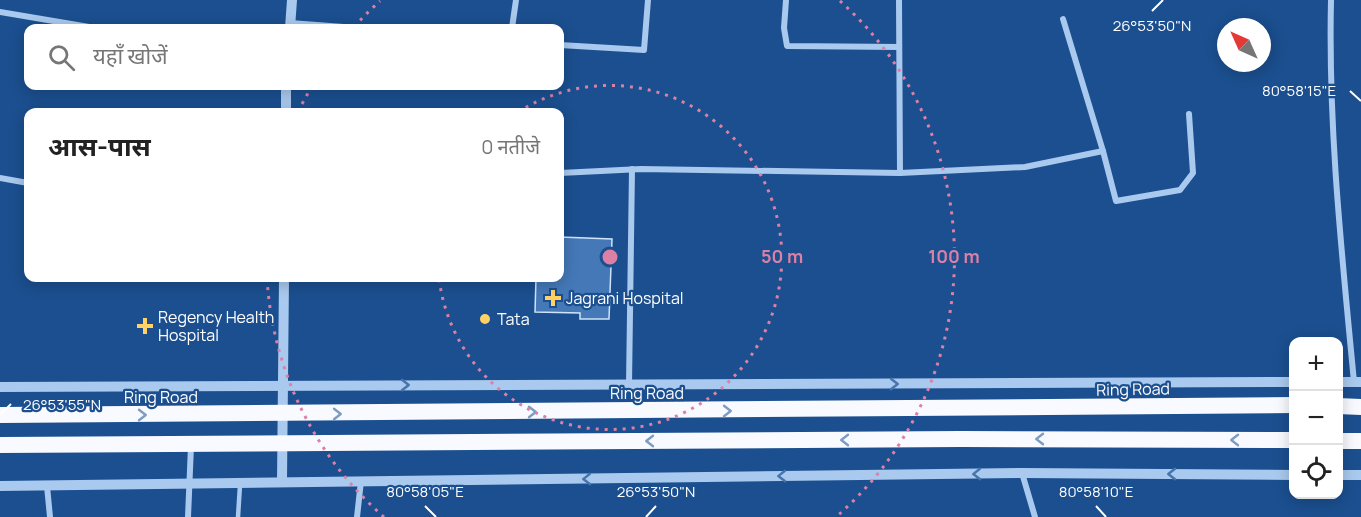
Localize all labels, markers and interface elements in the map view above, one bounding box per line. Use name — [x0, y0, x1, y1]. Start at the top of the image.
text: 26°53'50"N — [1113, 15, 1191, 36]
north arrow — [1217, 18, 1271, 72]
search box — [24, 24, 564, 90]
icon: search — [45, 41, 78, 74]
text: यहाँ खोजें — [93, 41, 168, 71]
text: 80°58'15"E — [1262, 80, 1336, 101]
text: आस-पास — [48, 128, 151, 164]
text: 0 नतीजे — [481, 133, 540, 160]
text: 50 m — [761, 244, 803, 268]
text: 100 m — [928, 244, 980, 268]
centre of rings — [600, 247, 620, 267]
place label: Jagrani Hospital — [566, 287, 684, 309]
marker: Jagrani Hospital — [544, 289, 562, 307]
place label: Regency Health Hospital — [158, 306, 274, 346]
place label: Tata — [497, 308, 530, 330]
marker: Tata — [478, 312, 492, 326]
marker: Regency Health Hospital — [136, 317, 154, 335]
map controls — [1289, 337, 1343, 499]
button: + — [1289, 337, 1343, 391]
street label: Ring Road — [1096, 377, 1170, 401]
one-way arrow — [889, 378, 898, 390]
one-way arrow — [400, 379, 409, 391]
street label: Ring Road — [610, 382, 684, 404]
street label: Ring Road — [124, 386, 198, 408]
button: − — [1289, 391, 1343, 445]
text: 26°53'55"N — [23, 394, 101, 415]
one-way arrow — [723, 404, 732, 417]
one-way arrow — [528, 406, 537, 418]
one-way arrow — [333, 408, 342, 420]
one-way arrow — [138, 409, 147, 421]
one-way arrow — [841, 433, 850, 446]
one-way arrow — [1036, 433, 1045, 445]
one-way arrow — [1231, 434, 1240, 446]
one-way arrow — [646, 435, 655, 447]
button: locate — [1289, 445, 1343, 499]
one-way arrow — [973, 467, 982, 480]
one-way arrow — [1168, 468, 1177, 480]
one-way arrow — [778, 470, 787, 482]
one-way arrow — [583, 472, 592, 485]
text: 80°58'05"E — [386, 481, 464, 502]
text: 26°53'50"N — [617, 481, 695, 502]
text: 80°58'10"E — [1059, 481, 1133, 502]

